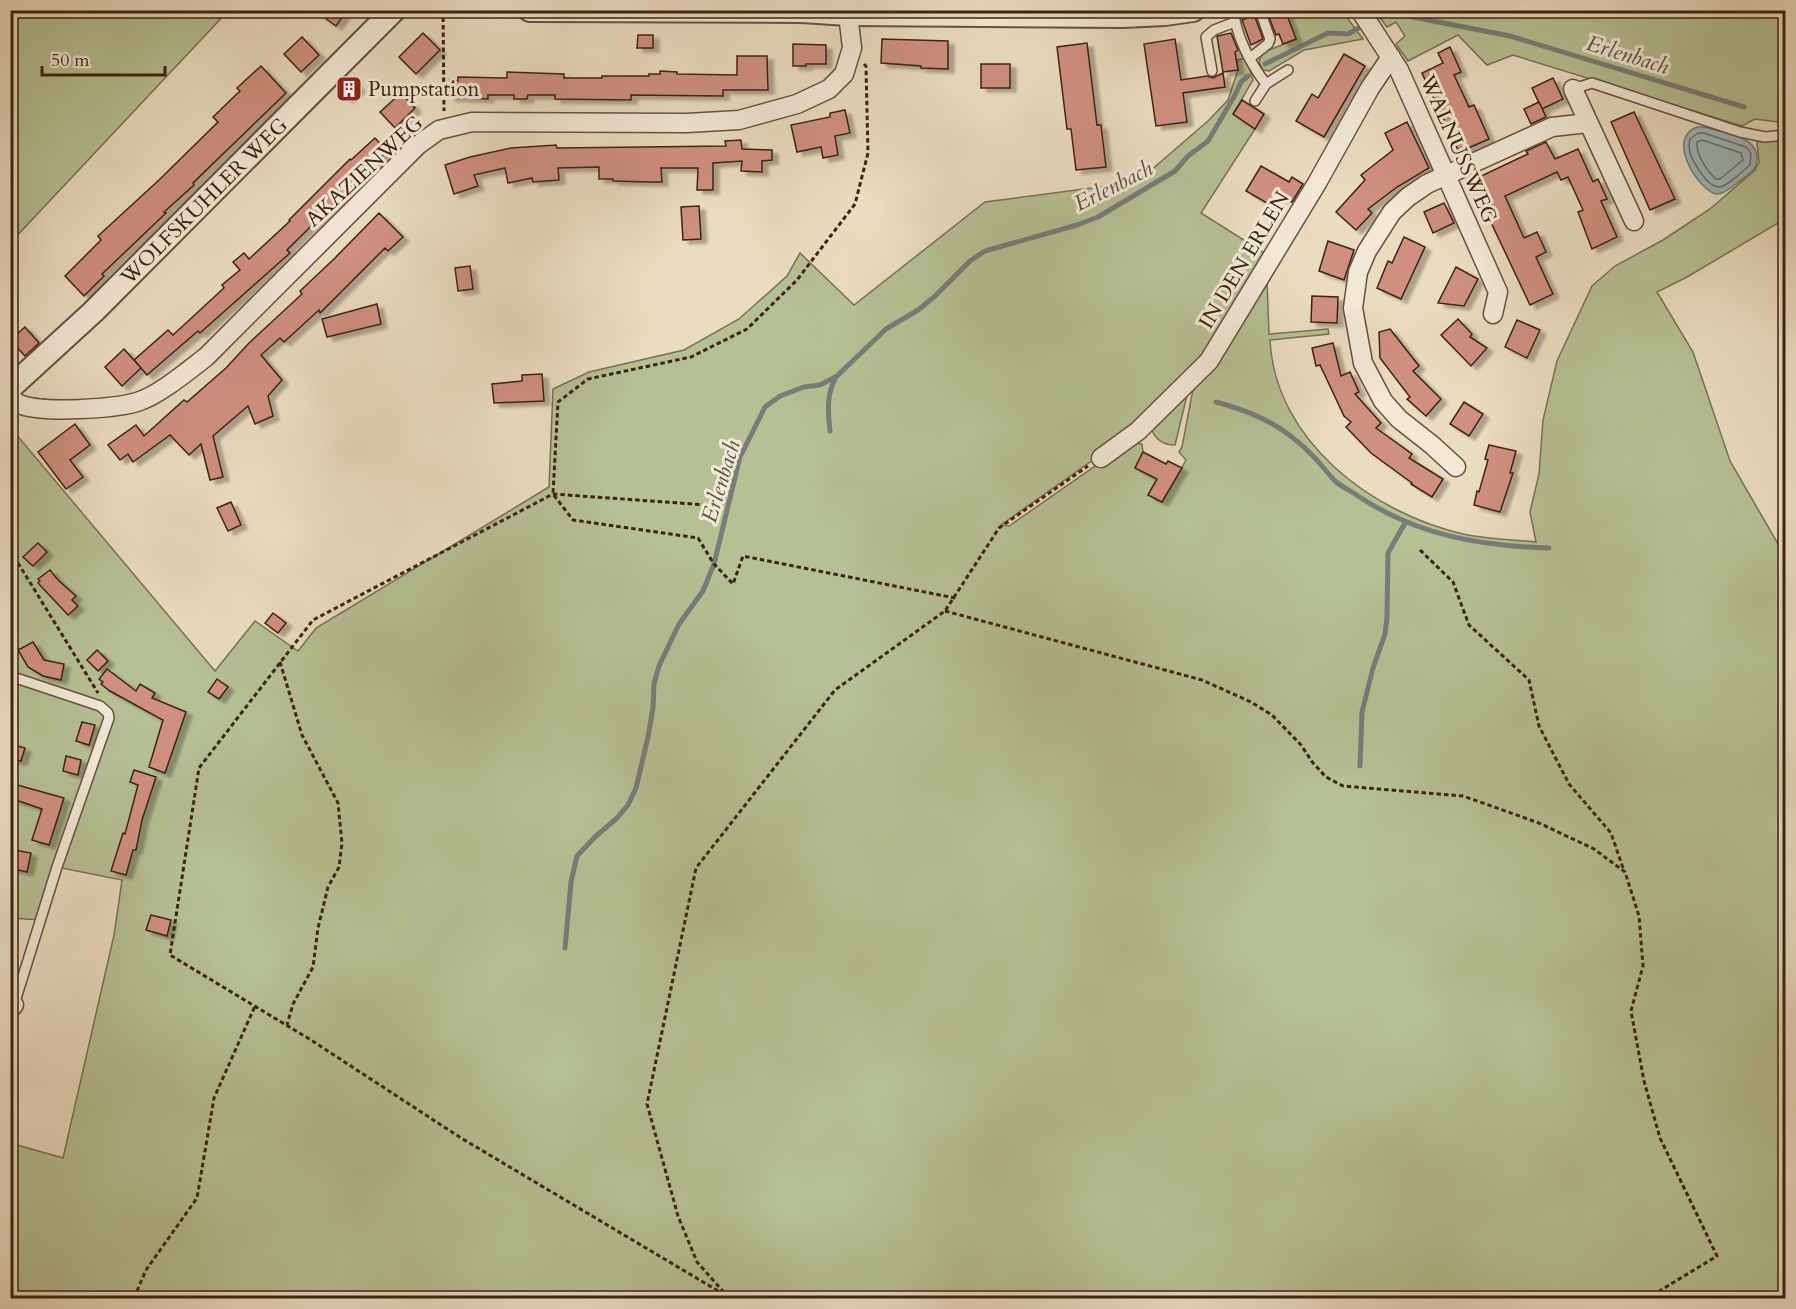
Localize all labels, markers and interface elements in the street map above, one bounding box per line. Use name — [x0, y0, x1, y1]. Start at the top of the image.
water label: Erlenbach — [1583, 28, 1673, 82]
scale bar — [42, 39, 165, 77]
text: 50 m — [51, 48, 90, 73]
street label: WALNUSSWEG — [1412, 69, 1504, 228]
building icon: Pumpstation — [334, 74, 364, 104]
place label: Pumpstation — [368, 75, 480, 104]
street label: AKAZIENWEG — [299, 109, 430, 234]
street label: WOLFSKUHLER WEG — [114, 111, 295, 292]
water label: Erlenbach — [1069, 153, 1158, 218]
street label: IN DEN ERLEN — [1192, 186, 1297, 334]
water label: Erlenbach — [694, 436, 748, 526]

